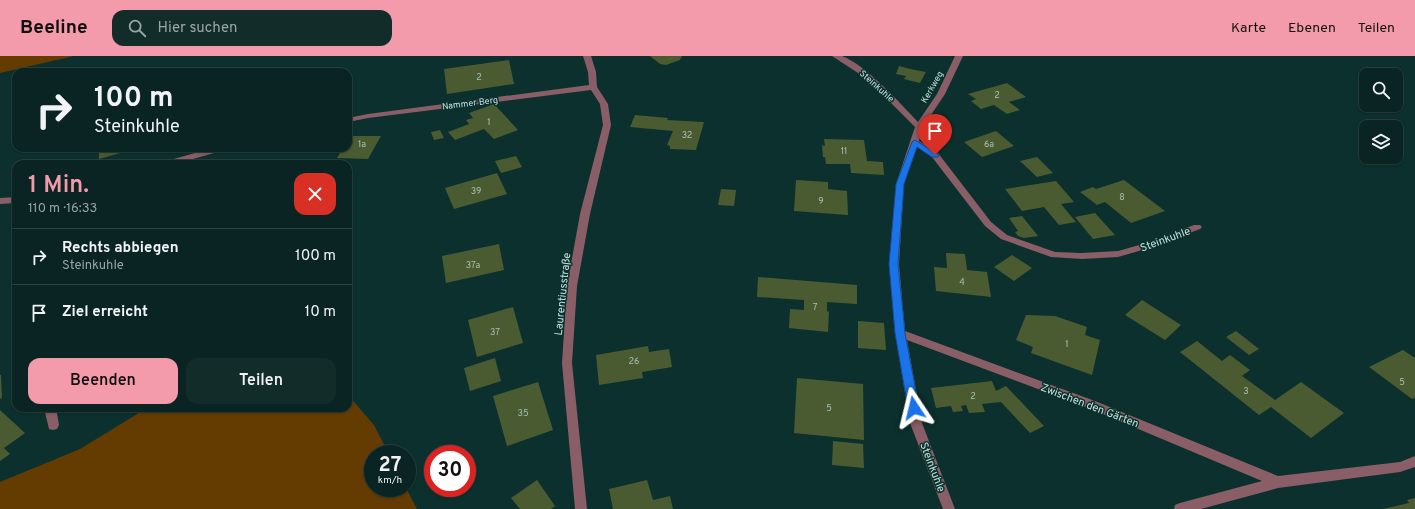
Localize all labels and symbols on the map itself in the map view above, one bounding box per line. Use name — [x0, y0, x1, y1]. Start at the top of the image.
street label: Steinkuhle — [857, 68, 896, 105]
street label: Kerkweg — [919, 69, 946, 105]
house number: 2 — [476, 72, 482, 83]
house number: 2 — [994, 90, 1000, 101]
street label: Nammer Berg — [441, 95, 499, 112]
pin — [918, 114, 952, 155]
house number: 1 — [487, 117, 491, 128]
house number: 32 — [682, 130, 692, 141]
house number: 1a — [358, 139, 366, 150]
house number: 6a — [984, 139, 994, 150]
house number: 11 — [841, 146, 847, 157]
house number: 39 — [471, 186, 481, 197]
house number: 8 — [1119, 192, 1125, 203]
house number: 9 — [818, 196, 824, 207]
street label: Steinkuhle — [1138, 224, 1192, 255]
street label: Laurentiusstraße — [552, 252, 574, 336]
house number: 37a — [466, 260, 481, 271]
house number: 4 — [959, 277, 965, 288]
house number: 7 — [813, 302, 818, 313]
house number: 37 — [490, 327, 500, 338]
house number: 1 — [1065, 339, 1069, 350]
house number: 26 — [629, 356, 639, 367]
house number: 5 — [1399, 377, 1405, 388]
street label: Zwischen den Gärten — [1039, 381, 1141, 431]
house number: 3 — [1243, 386, 1249, 397]
position arrow — [893, 387, 935, 429]
house number: 2 — [970, 391, 976, 402]
house number: 5 — [826, 403, 832, 414]
house number: 35 — [517, 408, 529, 419]
street label: Steinkuhle — [916, 440, 948, 494]
speed limit sign: 30 — [424, 445, 476, 497]

